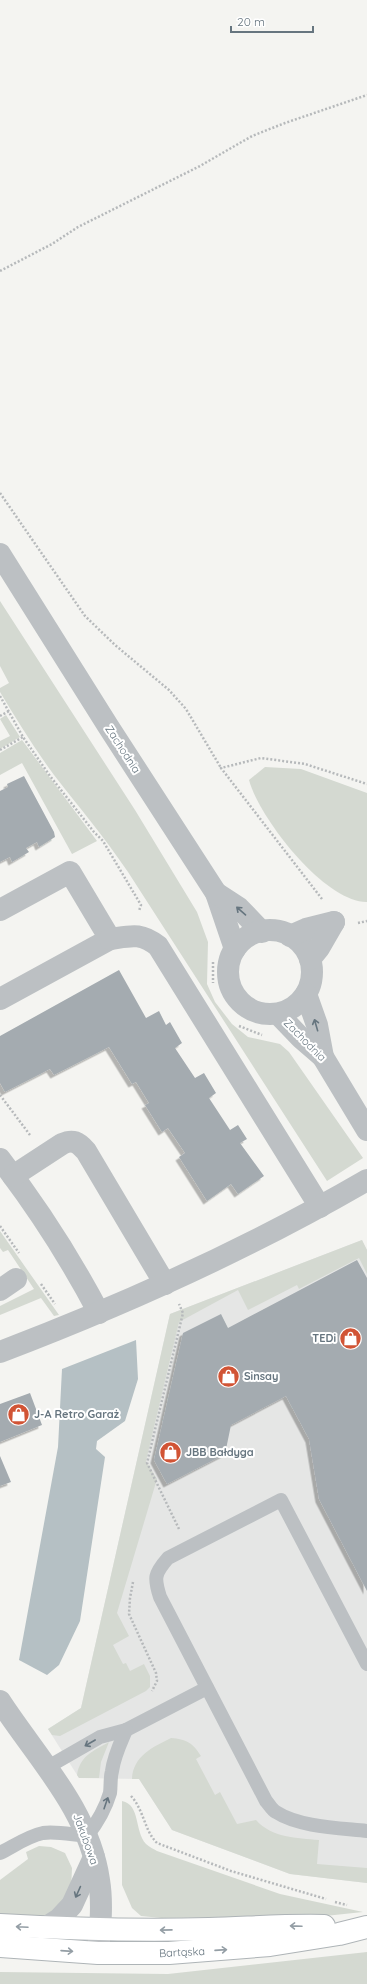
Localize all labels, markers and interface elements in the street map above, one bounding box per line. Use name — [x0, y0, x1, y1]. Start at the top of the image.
scale bar — [231, 8, 313, 34]
text: 20 m — [237, 14, 265, 29]
street label: Zachodnia — [102, 722, 144, 776]
one-way arrow — [236, 906, 246, 915]
street label: Zachodnia — [281, 1016, 329, 1064]
one-way arrow — [312, 1018, 319, 1031]
shop icon: TEDi — [338, 1325, 364, 1351]
place label: TEDi — [312, 1331, 336, 1345]
shop icon: Sinsay — [216, 1363, 242, 1389]
place label: Sinsay — [244, 1369, 278, 1383]
shop icon: J-A Retro Garaż — [6, 1401, 32, 1427]
place label: J-A Retro Garaż — [34, 1407, 120, 1421]
shop icon: JBB Bałdyga — [158, 1439, 184, 1465]
place label: JBB Bałdyga — [186, 1445, 254, 1459]
one-way arrow — [84, 1739, 96, 1747]
one-way arrow — [103, 1797, 111, 1809]
street label: Jakubowa — [70, 1812, 102, 1866]
one-way arrow — [74, 1886, 81, 1898]
one-way arrow — [290, 1922, 303, 1929]
one-way arrow — [16, 1923, 29, 1930]
one-way arrow — [160, 1926, 173, 1934]
street label: Bartąska — [159, 1944, 205, 1960]
one-way arrow — [214, 1946, 227, 1953]
one-way arrow — [60, 1948, 73, 1955]

